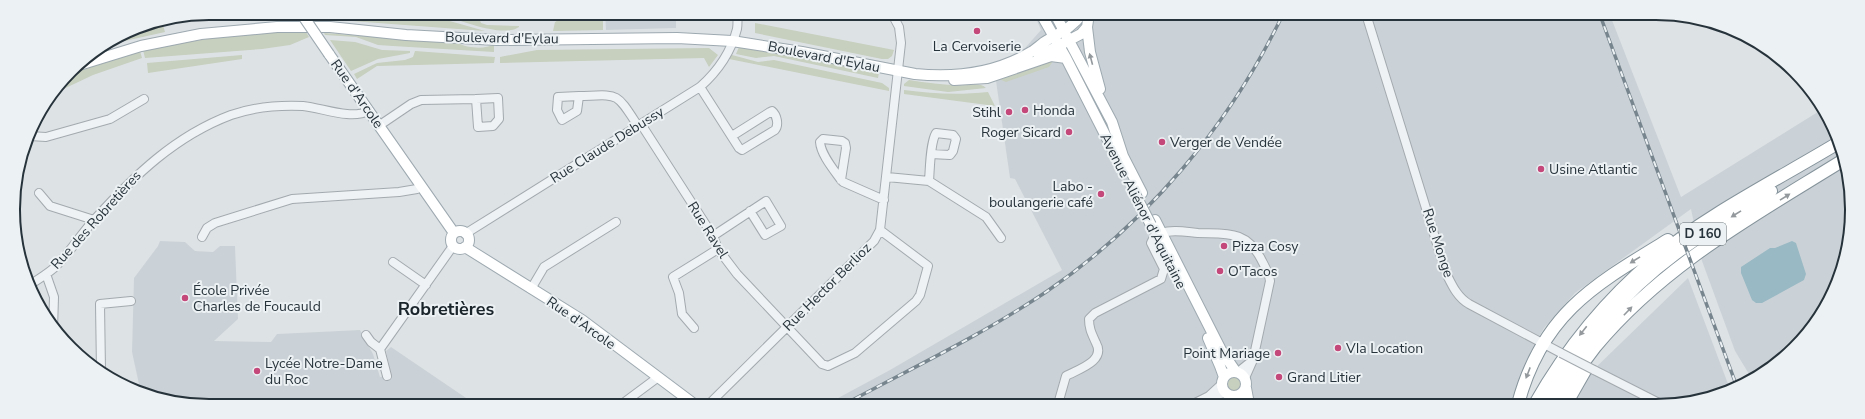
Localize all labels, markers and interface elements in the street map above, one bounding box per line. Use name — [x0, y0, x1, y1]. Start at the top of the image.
marker: La Cervoiserie — [972, 26, 982, 36]
street label: Boulevard d'Eylau — [445, 28, 559, 48]
street label: Boulevard d'Eylau — [766, 37, 882, 77]
place label: La Cervoiserie — [933, 37, 1021, 56]
one-way arrow — [1088, 53, 1094, 65]
street label: Rue d'Arcole — [326, 56, 388, 132]
place label: Honda — [1033, 101, 1075, 120]
street label: Rue Claude Debussy — [547, 102, 668, 188]
place label: Stihl — [972, 103, 1002, 122]
marker: Honda — [1020, 105, 1030, 115]
marker: Stihl — [1004, 107, 1014, 117]
place label: Roger Sicard — [981, 123, 1061, 142]
marker: Roger Sicard — [1064, 127, 1074, 137]
street label: Avenue Aliénor d'Aquitaine — [1095, 130, 1191, 292]
place label: Verger de Vendée — [1169, 133, 1282, 152]
marker: Verger de Vendée — [1157, 137, 1167, 147]
place label: Usine Atlantic — [1549, 160, 1638, 179]
marker: Usine Atlantic — [1536, 164, 1546, 174]
street label: Rue des Robretières — [47, 166, 146, 273]
place label: Labo - boulangerie café — [989, 177, 1093, 212]
marker: Labo - boulangerie café — [1096, 189, 1106, 199]
one-way arrow — [1780, 193, 1790, 201]
street label: Rue Ravel — [683, 198, 733, 263]
street label: Rue Monge — [1418, 206, 1458, 280]
one-way arrow — [1730, 210, 1742, 217]
road number: D 160 — [1680, 223, 1726, 245]
place label: Pizza Cosy — [1232, 237, 1299, 256]
street label: Rue Hector Berlioz — [779, 238, 876, 335]
marker: Pizza Cosy — [1219, 241, 1229, 251]
one-way arrow — [1629, 257, 1641, 264]
place label: O'Tacos — [1228, 262, 1278, 281]
marker: O'Tacos — [1215, 266, 1225, 276]
place label: École Privée Charles de Foucauld — [193, 281, 321, 316]
street label: Rue d'Arcole — [543, 292, 619, 354]
marker: École Privée Charles de Foucauld — [180, 293, 190, 303]
district label: Robretières — [398, 297, 495, 321]
one-way arrow — [1623, 306, 1633, 316]
one-way arrow — [1579, 326, 1588, 337]
place label: VIa Location — [1345, 339, 1423, 358]
marker: VIa Location — [1333, 343, 1343, 353]
place label: Point Mariage — [1183, 344, 1270, 363]
marker: Point Mariage — [1273, 348, 1283, 358]
place label: Lycée Notre-Dame du Roc — [265, 354, 383, 389]
marker: Lycée Notre-Dame du Roc — [252, 366, 262, 376]
place label: Grand Litier — [1287, 368, 1361, 387]
one-way arrow — [1525, 368, 1531, 380]
marker: Grand Litier — [1274, 372, 1284, 382]

